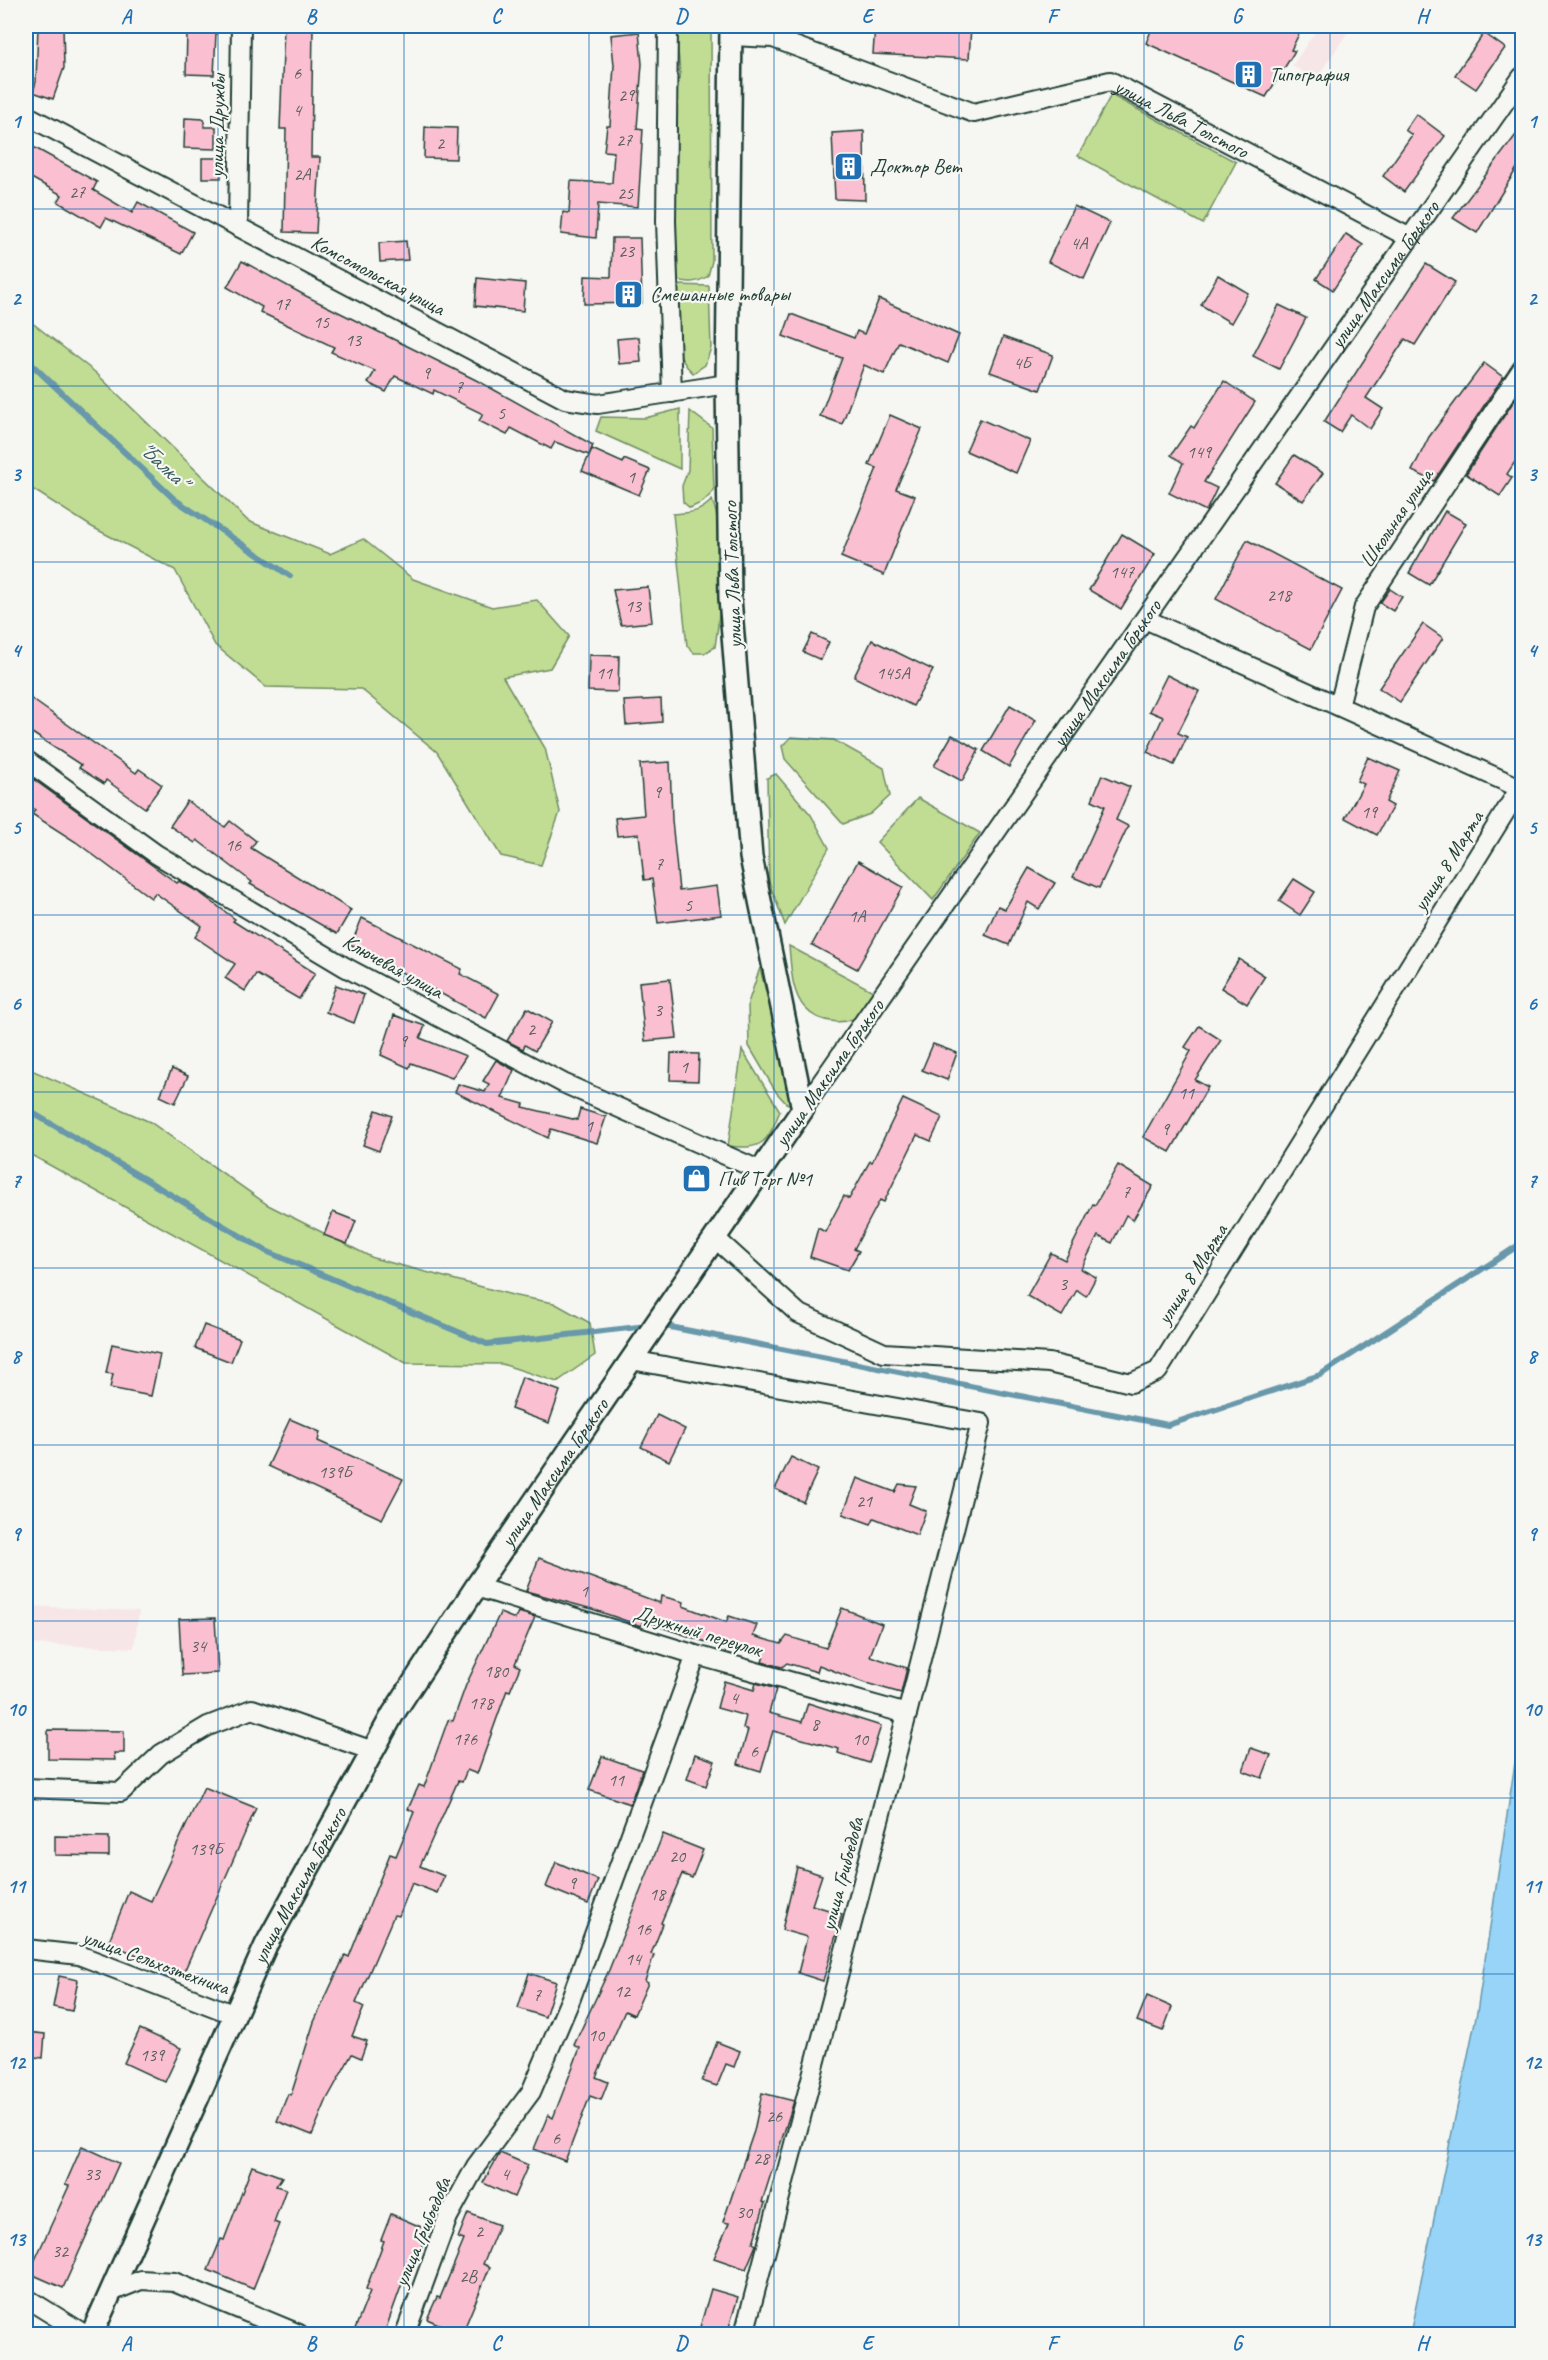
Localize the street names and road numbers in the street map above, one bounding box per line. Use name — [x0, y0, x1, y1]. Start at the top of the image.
street label: улица Дружбы — [203, 72, 231, 180]
street label: улица Льва Толстого — [1108, 72, 1254, 165]
street label: улица Максима Горького — [1323, 194, 1446, 355]
street label: Комсомольская улица — [307, 229, 451, 322]
street label: Школьная улица — [1354, 462, 1440, 572]
street label: улица Льва Толстого — [716, 499, 748, 651]
street label: улица Максима Горького — [1045, 593, 1168, 754]
street label: улица 8 Марта — [1406, 805, 1490, 918]
street label: Ключевая улица — [338, 928, 449, 1005]
street label: улица Максима Горького — [767, 993, 890, 1153]
street label: улица 8 Марта — [1150, 1218, 1234, 1331]
street label: улица Максима Горького — [493, 1392, 615, 1554]
street label: Дружный переулок — [631, 1599, 767, 1663]
street label: улица Максима Горького — [245, 1802, 353, 1970]
street label: улица Грибоедова — [814, 1813, 870, 1935]
street label: улица Сельхозтехника — [77, 1923, 234, 2001]
street label: улица Грибоедова — [387, 2172, 457, 2292]

